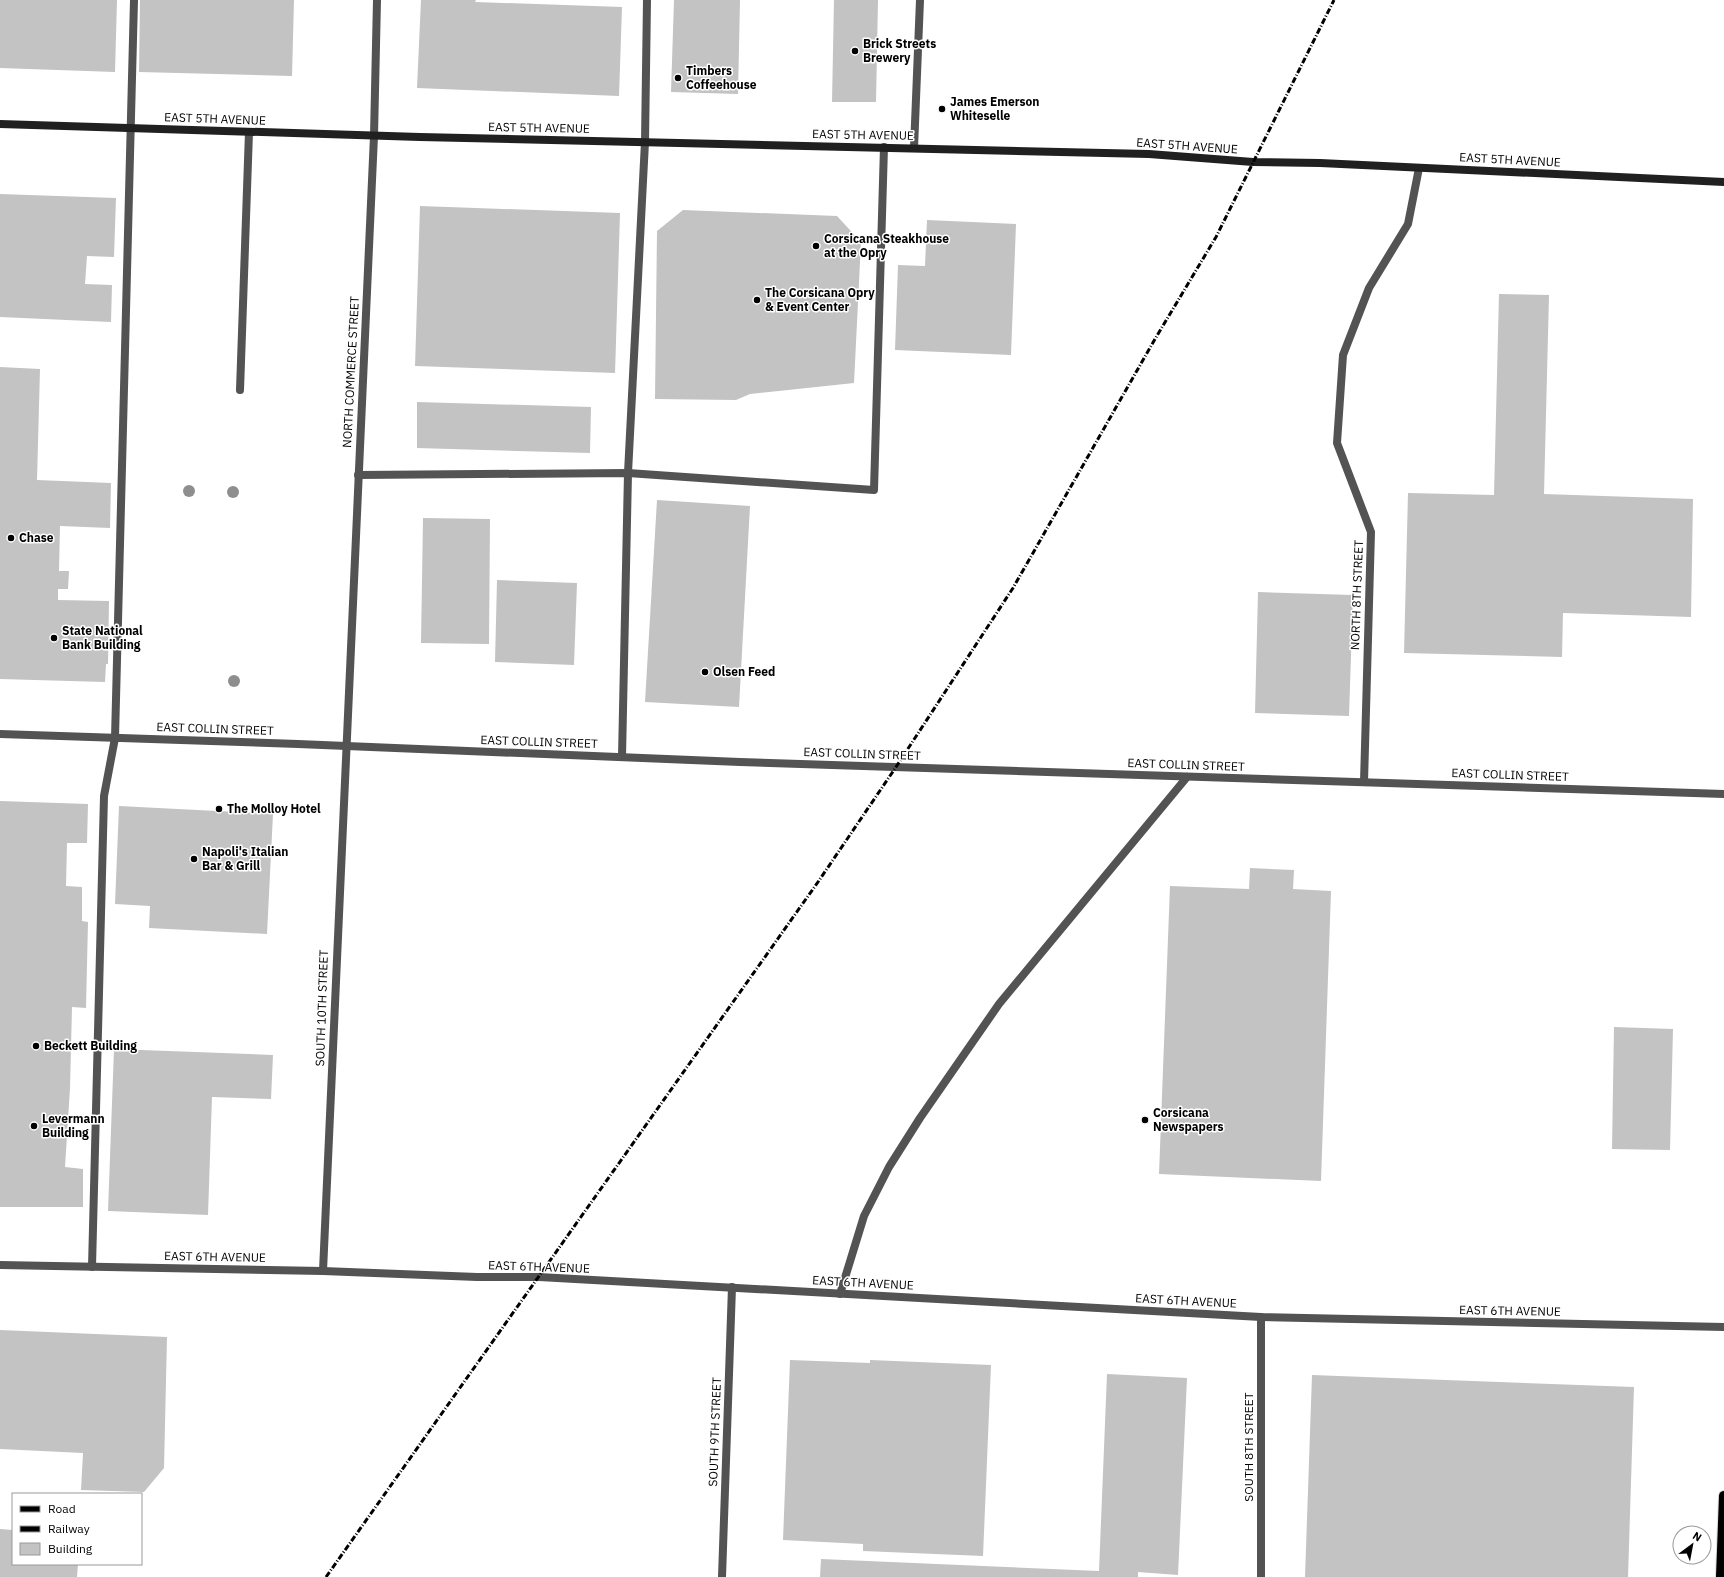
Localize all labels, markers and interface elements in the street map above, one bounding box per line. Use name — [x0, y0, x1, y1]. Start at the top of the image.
place label: Brick Streets Brewery — [863, 36, 936, 65]
marker: Brick Streets Brewery — [850, 46, 860, 56]
place label: Timbers Coffeehouse — [686, 63, 757, 92]
marker: Timbers Coffeehouse — [673, 73, 683, 83]
place label: James Emerson Whiteselle — [950, 94, 1039, 123]
marker: James Emerson Whiteselle — [937, 104, 947, 114]
street label: EAST 5TH AVENUE — [164, 109, 266, 128]
street label: EAST 5TH AVENUE — [488, 119, 590, 136]
street label: EAST 5TH AVENUE — [812, 126, 914, 143]
street label: EAST 5TH AVENUE — [1136, 134, 1238, 157]
street label: EAST 5TH AVENUE — [1459, 149, 1561, 170]
place label: Corsicana Steakhouse at the Opry — [824, 231, 949, 260]
marker: Corsicana Steakhouse at the Opry — [811, 241, 821, 251]
place label: The Corsicana Opry & Event Center — [765, 285, 875, 314]
marker: The Corsicana Opry & Event Center — [752, 295, 762, 305]
street label: NORTH COMMERCE STREET — [339, 296, 362, 448]
place label: Chase — [19, 530, 54, 545]
marker: Chase — [6, 533, 16, 543]
street label: NORTH 8TH STREET — [1347, 540, 1366, 650]
place label: State National Bank Building — [62, 623, 143, 652]
marker: State National Bank Building — [49, 633, 59, 643]
place label: Olsen Feed — [713, 664, 775, 679]
marker: Olsen Feed — [700, 667, 710, 677]
street label: EAST COLLIN STREET — [156, 719, 274, 738]
street label: EAST COLLIN STREET — [480, 732, 598, 751]
street label: EAST COLLIN STREET — [803, 744, 921, 763]
street label: EAST COLLIN STREET — [1127, 755, 1245, 774]
street label: EAST COLLIN STREET — [1451, 765, 1569, 784]
place label: The Molloy Hotel — [227, 801, 321, 816]
marker: The Molloy Hotel — [214, 804, 224, 814]
place label: Napoli's Italian Bar & Grill — [202, 844, 288, 873]
marker: Napoli's Italian Bar & Grill — [189, 854, 199, 864]
street label: SOUTH 10TH STREET — [312, 949, 331, 1067]
place label: Beckett Building — [44, 1038, 137, 1053]
marker: Beckett Building — [31, 1041, 41, 1051]
place label: Corsicana Newspapers — [1153, 1105, 1224, 1134]
place label: Levermann Building — [42, 1111, 105, 1140]
marker: Corsicana Newspapers — [1140, 1115, 1150, 1125]
marker: Levermann Building — [29, 1121, 39, 1131]
street label: EAST 6TH AVENUE — [164, 1248, 266, 1265]
street label: EAST 6TH AVENUE — [488, 1257, 590, 1276]
street label: EAST 6TH AVENUE — [812, 1272, 914, 1293]
street label: EAST 6TH AVENUE — [1135, 1290, 1237, 1311]
street label: EAST 6TH AVENUE — [1459, 1302, 1561, 1319]
street label: SOUTH 9TH STREET — [705, 1377, 724, 1487]
street label: SOUTH 8TH STREET — [1241, 1392, 1256, 1502]
legend — [12, 1493, 142, 1565]
text: Road — [48, 1501, 76, 1516]
text: Railway — [48, 1521, 90, 1536]
north arrow — [1672, 1525, 1712, 1565]
text: N — [1690, 1528, 1704, 1545]
text: Building — [48, 1541, 93, 1556]

